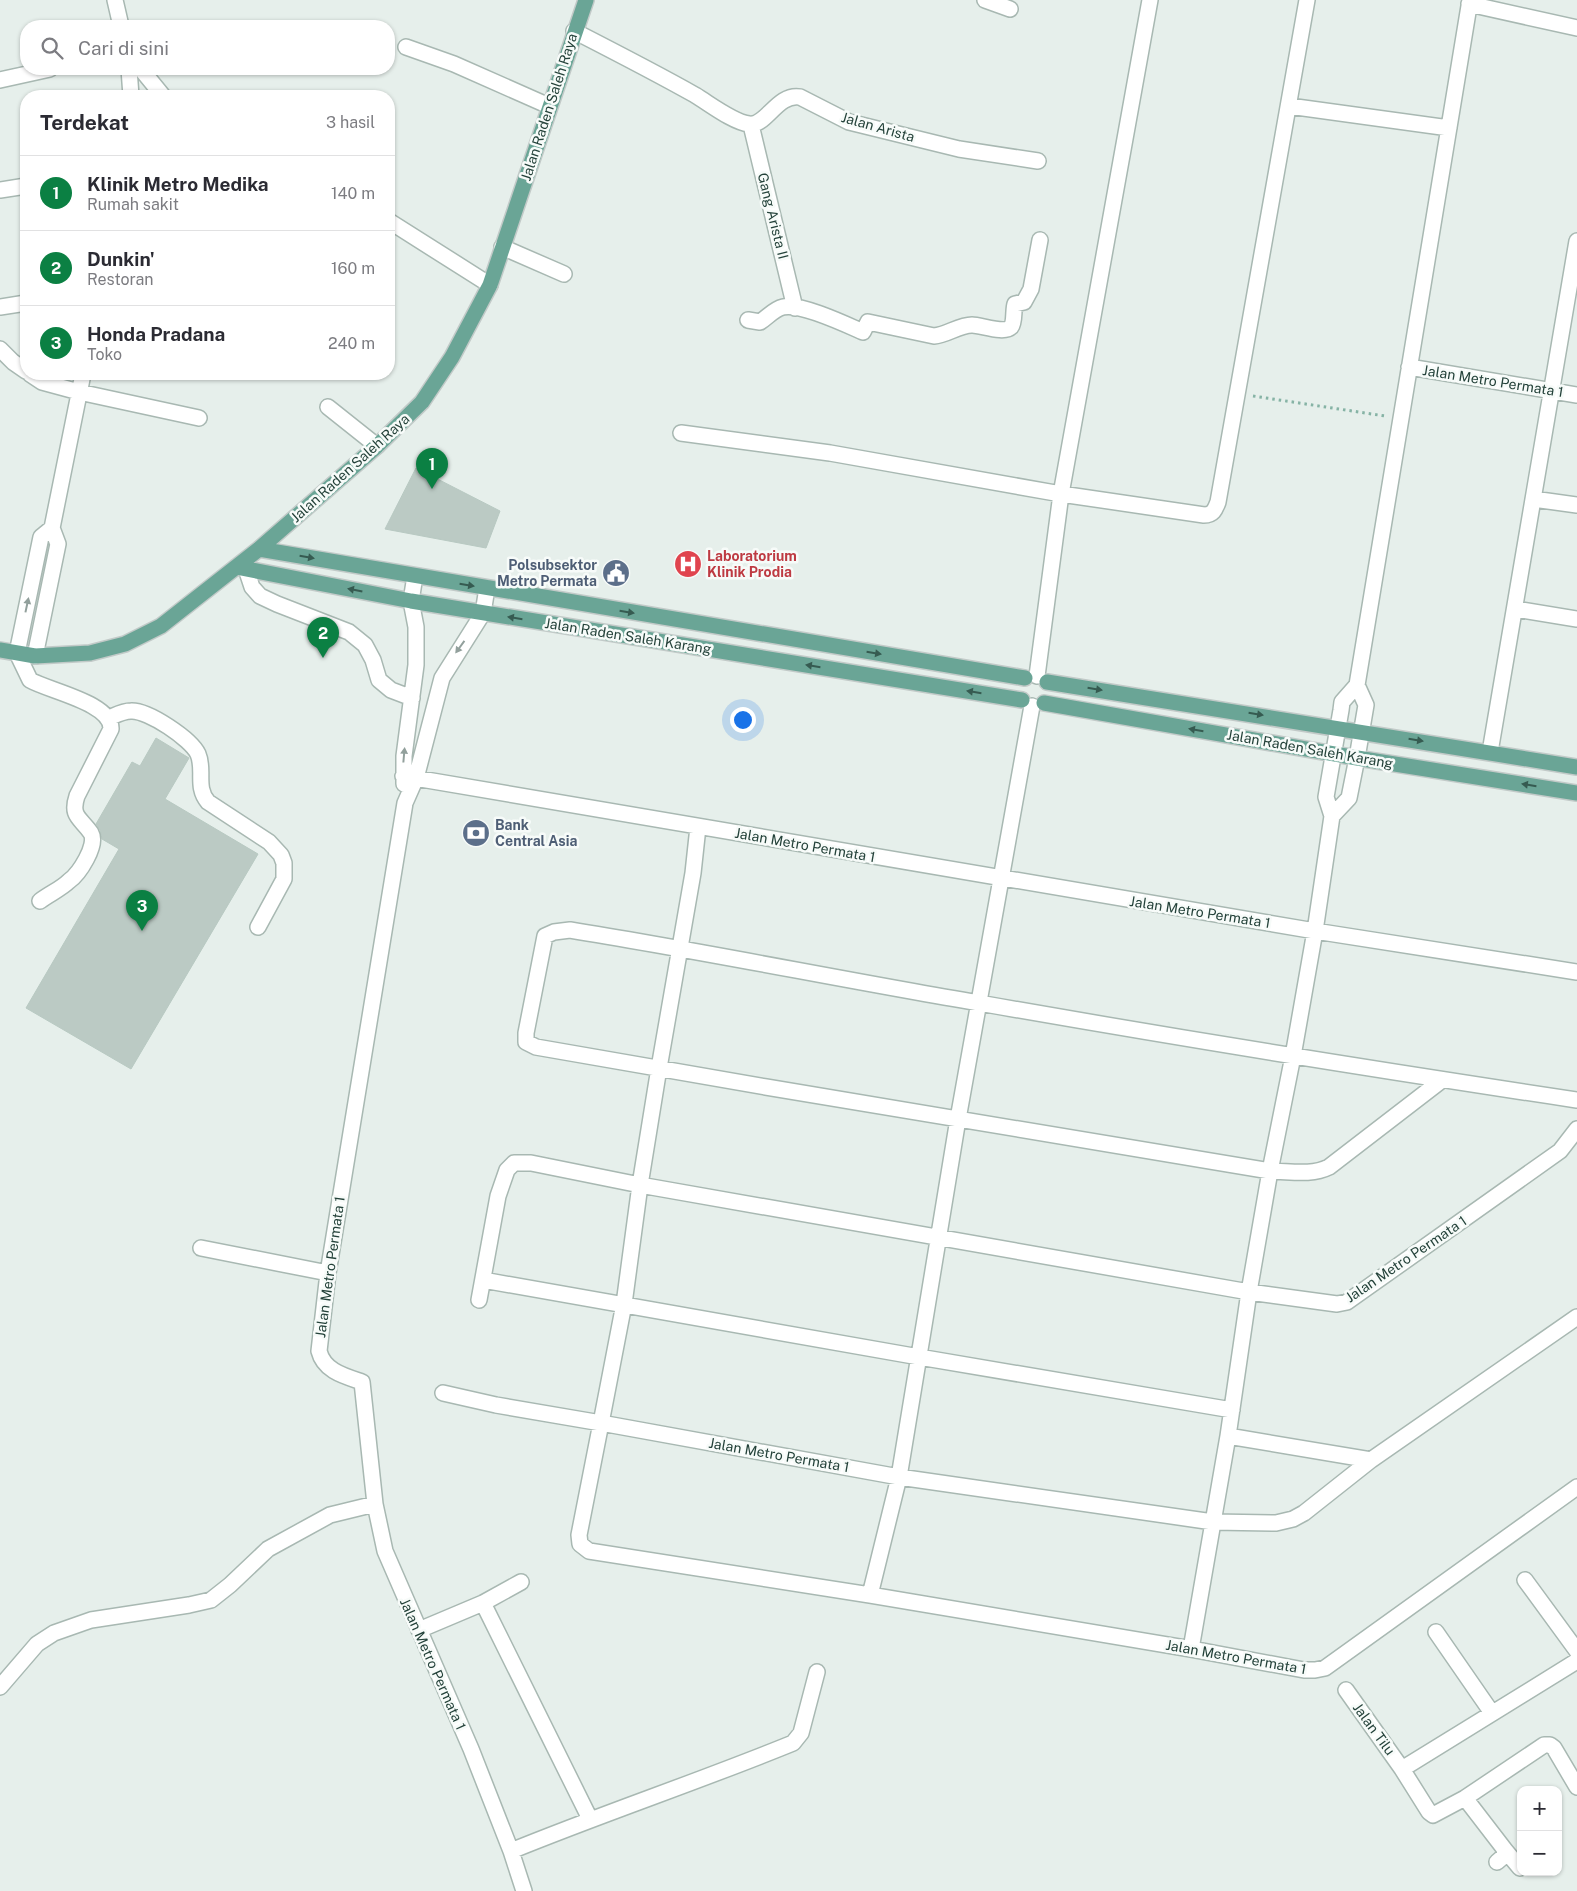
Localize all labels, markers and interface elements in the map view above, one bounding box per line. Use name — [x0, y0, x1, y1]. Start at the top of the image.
search box — [20, 20, 395, 75]
street label: Jalan Raden Saleh Raya — [518, 31, 580, 183]
icon: search — [38, 34, 66, 62]
text: Cari di sini — [78, 37, 169, 59]
street label: Jalan Arista — [839, 109, 917, 145]
text: Terdekat — [40, 110, 129, 135]
text: 3 hasil — [326, 113, 375, 132]
street label: Gang Arista II — [755, 171, 791, 261]
text: Klinik Metro Medika — [87, 173, 269, 195]
text: 1 — [53, 184, 59, 203]
text: 140 m — [331, 184, 375, 203]
text: Rumah sakit — [87, 195, 179, 214]
text: Dunkin' — [87, 248, 155, 270]
text: 2 — [51, 259, 61, 278]
text: 160 m — [331, 259, 375, 278]
text: Restoran — [87, 270, 154, 289]
text: Honda Pradana — [87, 323, 225, 345]
text: 3 — [51, 334, 61, 353]
text: 240 m — [328, 334, 375, 353]
text: Toko — [87, 345, 122, 364]
street label: Jalan Metro Permata 1 — [1421, 362, 1565, 400]
street label: Jalan Raden Saleh Raya — [288, 411, 412, 525]
pin: 1 — [416, 448, 448, 489]
place label: Laboratorium Klinik Prodia — [707, 548, 797, 580]
hospital icon: Laboratorium Klinik Prodia — [673, 549, 703, 579]
one-way arrow — [299, 554, 315, 562]
place label: Polsubsektor Metro Permata — [497, 557, 597, 589]
public building icon: Polsubsektor Metro Permata — [601, 558, 631, 588]
one-way arrow — [459, 581, 475, 589]
one-way arrow — [346, 585, 362, 593]
one-way arrow — [23, 598, 31, 613]
one-way arrow — [620, 608, 636, 616]
one-way arrow — [506, 613, 522, 621]
street label: Jalan Raden Saleh Karang — [543, 615, 713, 657]
pin: 2 — [307, 617, 339, 658]
one-way arrow — [456, 641, 466, 654]
one-way arrow — [866, 650, 882, 658]
one-way arrow — [805, 662, 821, 670]
one-way arrow — [1087, 686, 1103, 694]
one-way arrow — [965, 688, 981, 696]
your location — [730, 707, 756, 733]
one-way arrow — [1248, 711, 1264, 719]
one-way arrow — [1188, 725, 1204, 733]
street label: Jalan Raden Saleh Karang — [1226, 726, 1395, 772]
one-way arrow — [1408, 737, 1424, 745]
one-way arrow — [400, 746, 408, 762]
one-way arrow — [1520, 781, 1536, 789]
place label: Bank Central Asia — [495, 817, 577, 849]
bank icon: Bank Central Asia — [461, 818, 491, 848]
street label: Jalan Metro Permata 1 — [733, 825, 877, 865]
pin: 3 — [126, 890, 158, 931]
street label: Jalan Metro Permata 1 — [1128, 893, 1272, 931]
street label: Jalan Metro Permata 1 — [312, 1195, 348, 1339]
street label: Jalan Metro Permata 1 — [1342, 1213, 1470, 1305]
street label: Jalan Metro Permata 1 — [707, 1435, 851, 1475]
street label: Jalan Metro Permata 1 — [397, 1596, 469, 1732]
street label: Jalan Metro Permata 1 — [1164, 1637, 1308, 1677]
street label: Jalan Tilu — [1350, 1700, 1398, 1758]
map controls — [1517, 1786, 1562, 1876]
button: + — [1517, 1786, 1562, 1831]
button: − — [1517, 1831, 1562, 1876]

